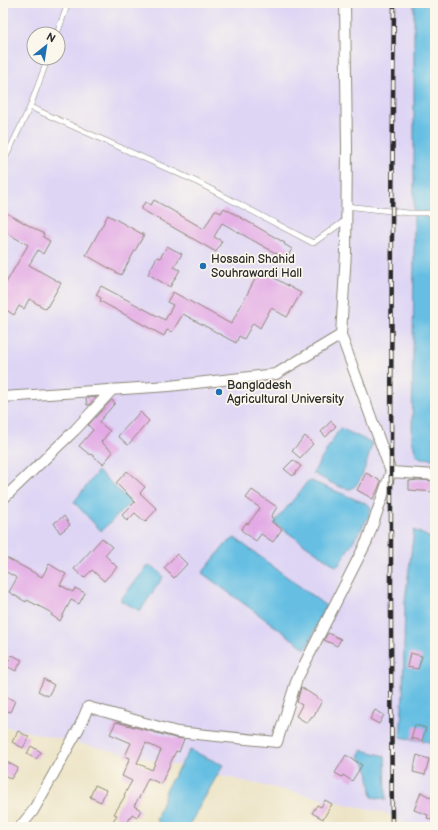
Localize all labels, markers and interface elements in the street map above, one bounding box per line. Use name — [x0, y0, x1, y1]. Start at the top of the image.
north arrow — [26, 26, 66, 66]
text: N — [44, 30, 58, 45]
place label: Hossain Shahid Souhrawardi Hall — [211, 252, 302, 281]
marker: Hossain Shahid Souhrawardi Hall — [198, 261, 208, 271]
place label: Bangladesh Agricultural University — [227, 378, 344, 407]
marker: Bangladesh Agricultural University — [214, 387, 224, 397]

